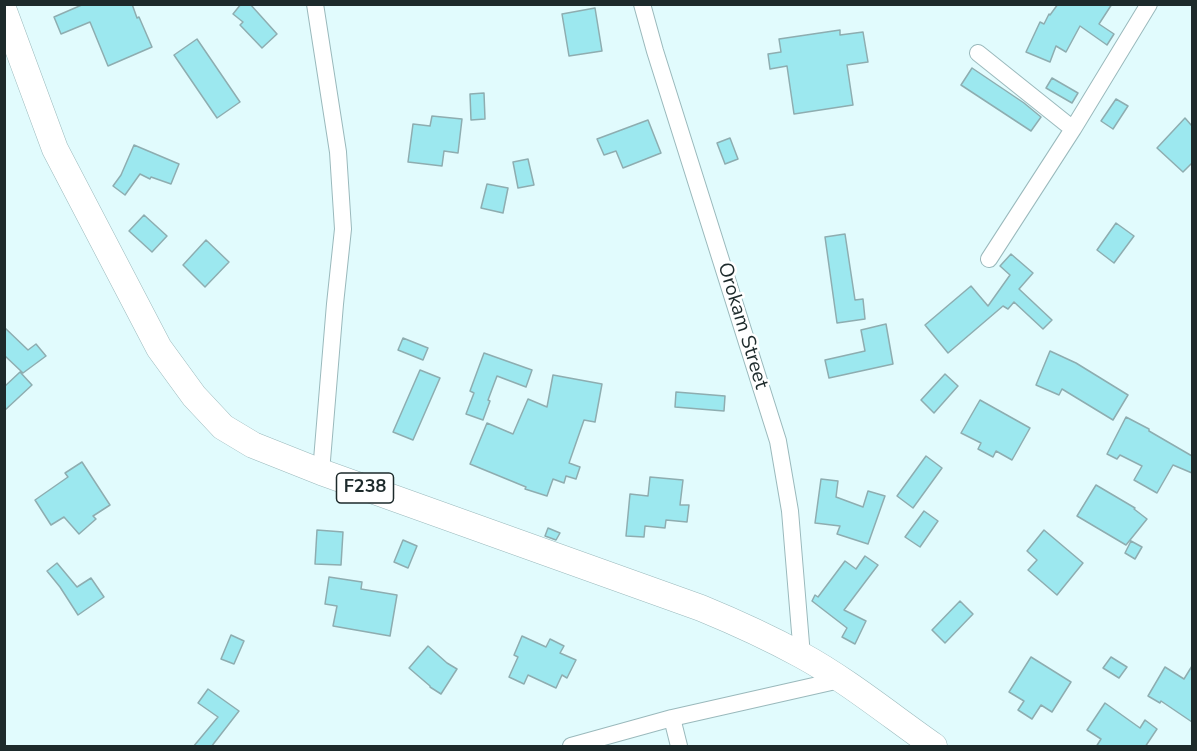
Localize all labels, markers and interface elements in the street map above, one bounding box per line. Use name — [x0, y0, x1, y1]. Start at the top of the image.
street label: Orokam Street — [711, 260, 773, 392]
road number: F238 — [336, 473, 394, 503]

